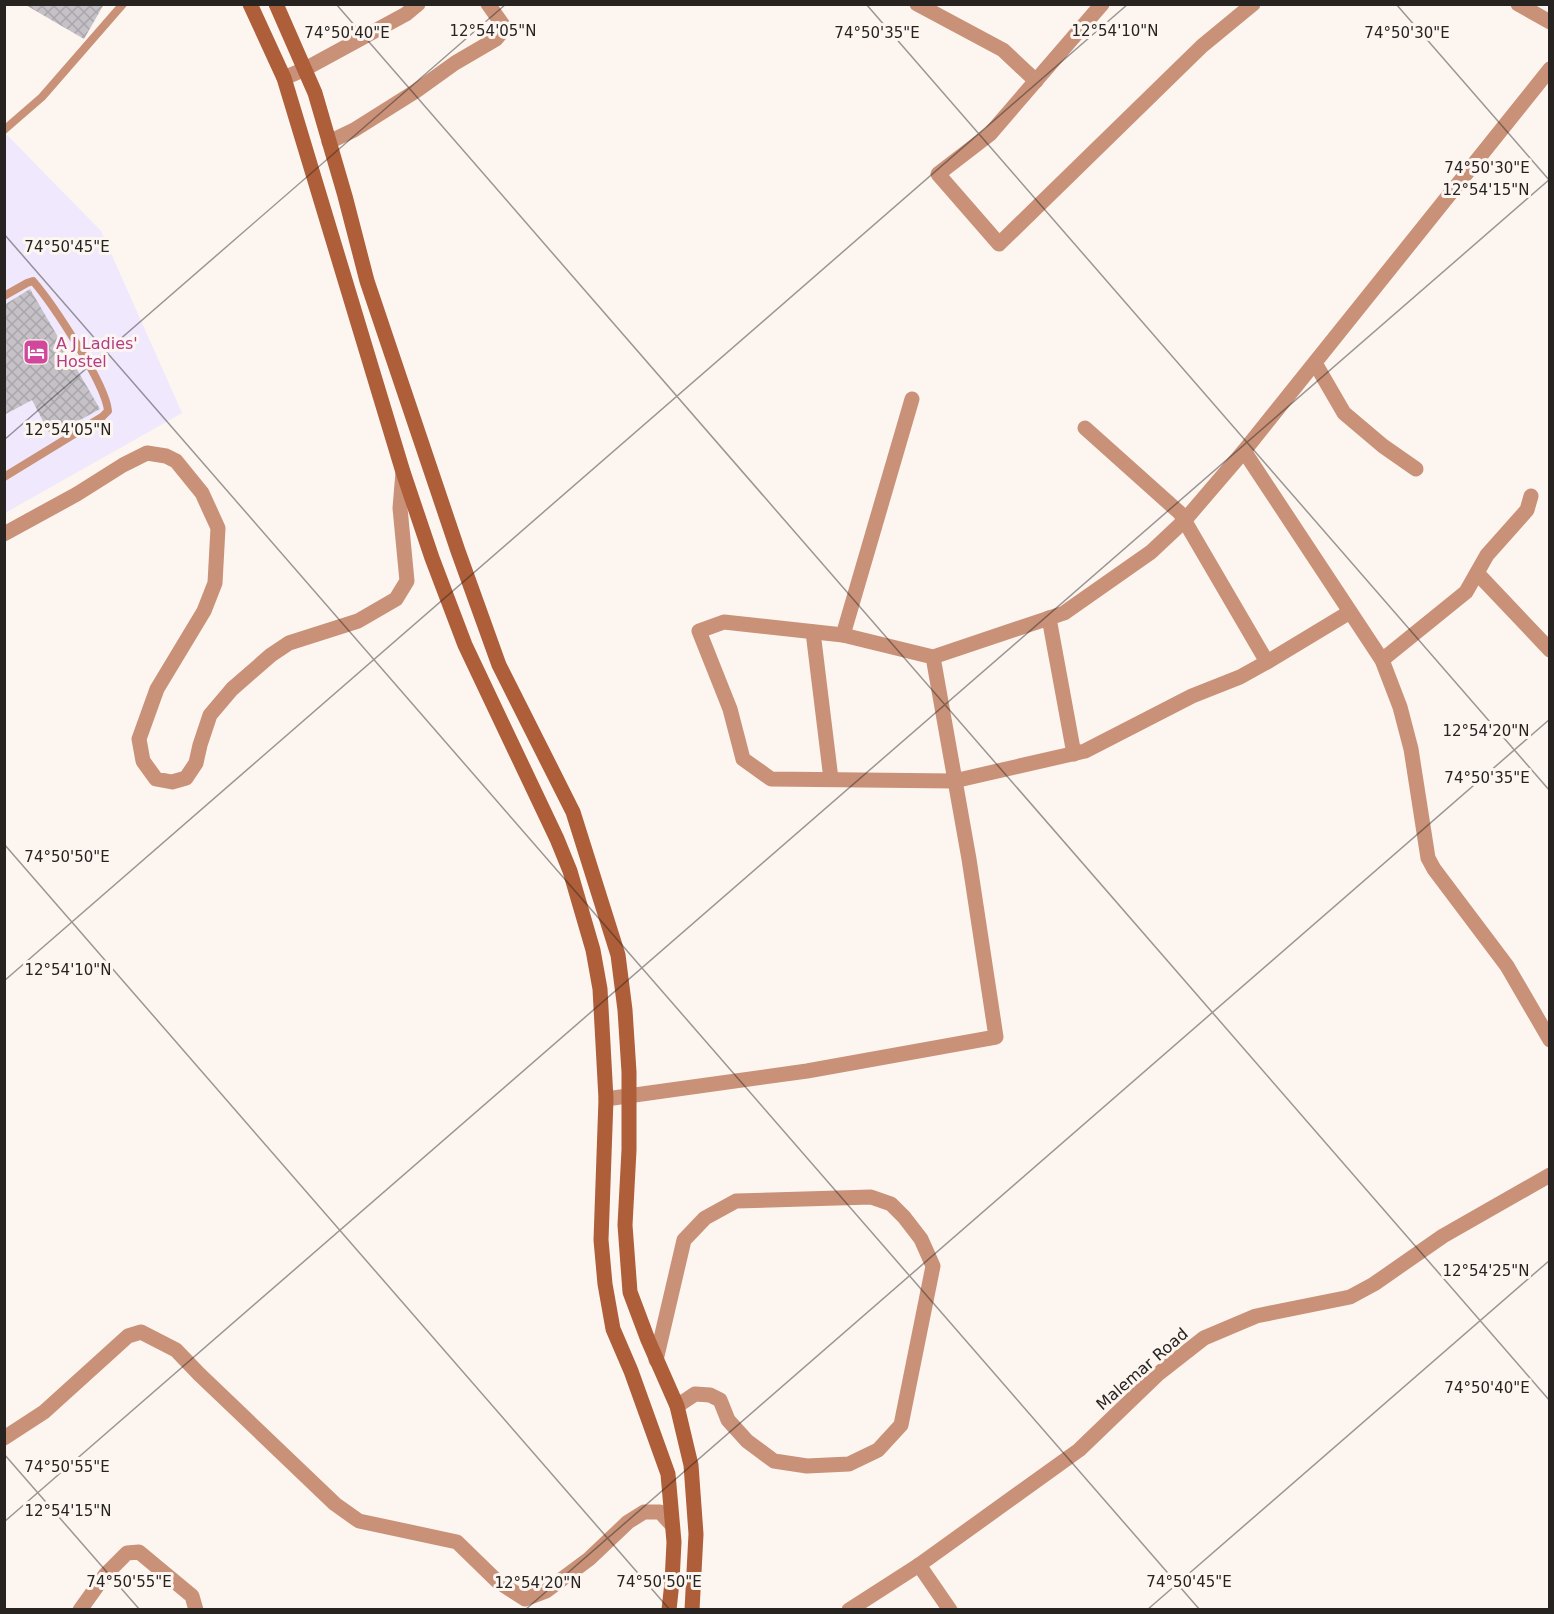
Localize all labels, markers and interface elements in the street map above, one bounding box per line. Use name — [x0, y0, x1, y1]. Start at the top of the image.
text: 12°54'05"N — [449, 22, 537, 40]
text: 12°54'10"N — [1071, 22, 1159, 40]
text: 74°50'40"E — [304, 24, 390, 42]
text: 74°50'35"E — [834, 24, 920, 42]
text: 74°50'30"E — [1364, 24, 1450, 42]
text: 74°50'30"E — [1444, 159, 1530, 177]
text: 12°54'15"N — [1442, 181, 1530, 199]
text: 74°50'45"E — [24, 238, 110, 256]
place label: A J Ladies' Hostel — [56, 334, 138, 371]
hotel icon: A J Ladies' Hostel — [21, 337, 51, 367]
text: 12°54'05"N — [24, 421, 112, 439]
text: 12°54'20"N — [1442, 722, 1530, 740]
text: 74°50'35"E — [1444, 769, 1530, 787]
text: 74°50'50"E — [24, 848, 110, 866]
text: 12°54'10"N — [24, 961, 112, 979]
text: 12°54'25"N — [1442, 1262, 1530, 1280]
street label: Malemar Road — [1092, 1324, 1192, 1414]
text: 74°50'40"E — [1444, 1379, 1530, 1397]
text: 74°50'55"E — [24, 1458, 110, 1476]
text: 12°54'15"N — [24, 1502, 112, 1520]
text: 74°50'55"E — [86, 1573, 172, 1591]
text: 74°50'50"E — [616, 1573, 702, 1591]
text: 74°50'45"E — [1146, 1573, 1232, 1591]
text: 12°54'20"N — [494, 1574, 582, 1592]

